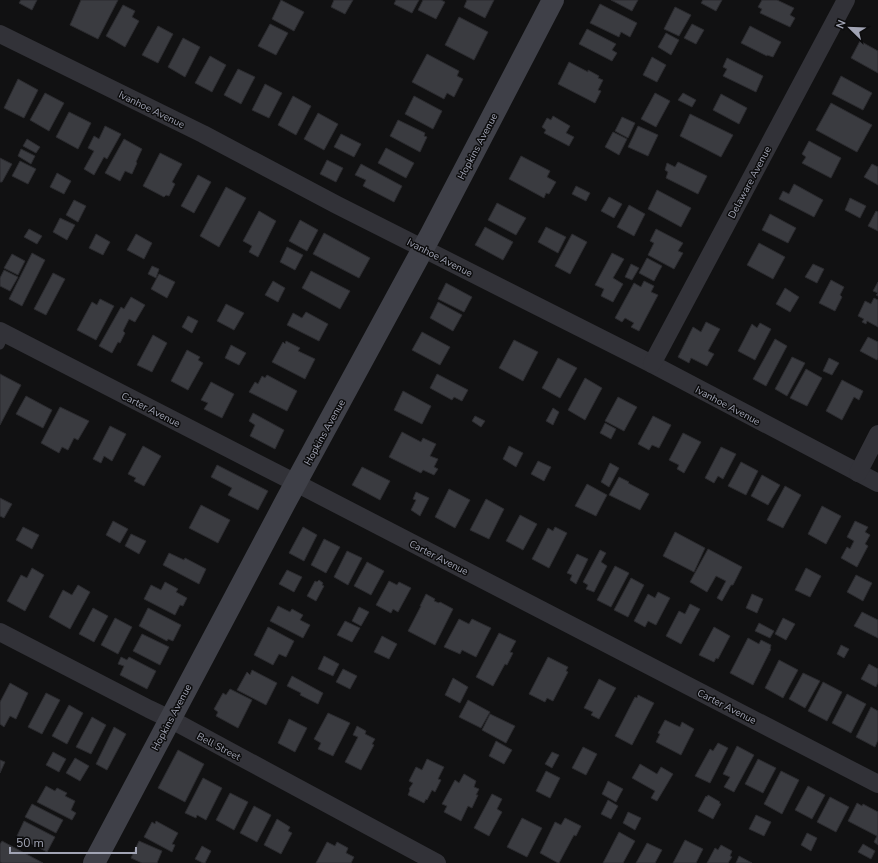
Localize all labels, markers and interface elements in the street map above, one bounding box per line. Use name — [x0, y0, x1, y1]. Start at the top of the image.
north arrow — [830, 8, 870, 48]
text: N — [833, 18, 850, 31]
street label: Ivanhoe Avenue — [116, 88, 187, 132]
street label: Hopkins Avenue — [454, 111, 501, 182]
street label: Delaware Avenue — [725, 144, 775, 221]
street label: Ivanhoe Avenue — [404, 235, 475, 280]
street label: Ivanhoe Avenue — [693, 383, 762, 429]
street label: Carter Avenue — [119, 389, 183, 431]
street label: Hopkins Avenue — [301, 397, 349, 468]
street label: Carter Avenue — [407, 537, 471, 579]
street label: Hopkins Avenue — [148, 682, 195, 753]
street label: Carter Avenue — [695, 686, 759, 728]
street label: Bell Street — [194, 729, 243, 765]
scale bar — [10, 829, 136, 855]
text: 50 m — [16, 835, 44, 851]

